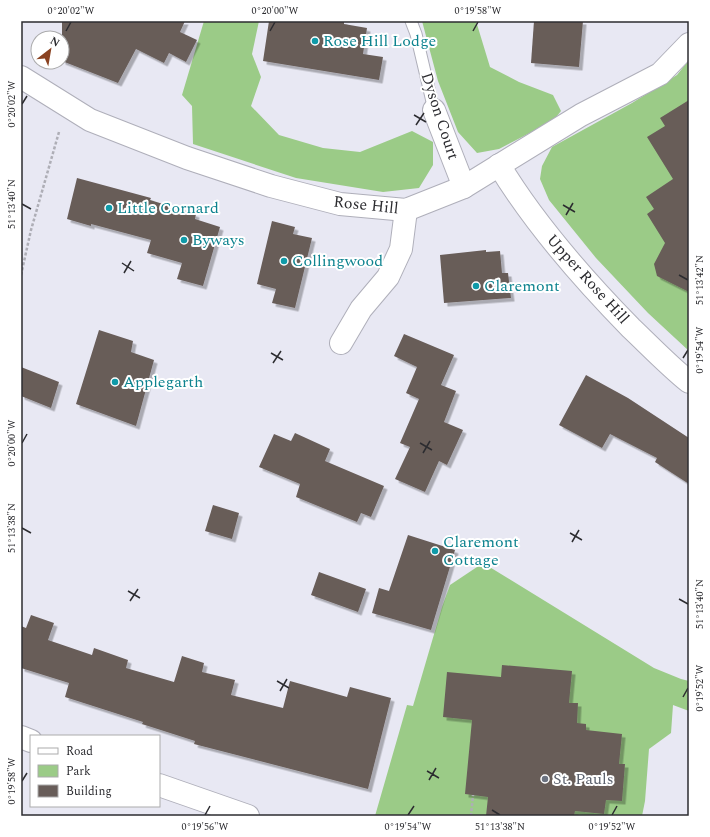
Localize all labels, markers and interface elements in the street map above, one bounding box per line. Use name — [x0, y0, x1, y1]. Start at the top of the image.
text: 0°20'02"W — [48, 3, 95, 19]
text: 0°20'00"W — [252, 3, 299, 19]
text: 0°19'58"W — [455, 3, 502, 19]
place label: Rose Hill Lodge — [323, 29, 436, 53]
north arrow — [30, 30, 70, 70]
text: N — [47, 32, 63, 51]
marker: Rose Hill Lodge — [310, 36, 320, 46]
street label: Dyson Court — [415, 69, 466, 163]
text: 0°20'02"W — [4, 80, 20, 127]
text: 51°13'40"N — [4, 179, 20, 229]
street label: Rose Hill — [332, 190, 400, 220]
place label: Little Cornard — [117, 196, 219, 220]
marker: Little Cornard — [104, 203, 114, 213]
place label: Byways — [192, 228, 245, 252]
street label: Upper Rose Hill — [541, 229, 635, 329]
marker: Byways — [179, 235, 189, 245]
place label: Collingwood — [292, 249, 383, 273]
text: 51°13'42"N — [692, 255, 708, 305]
marker: Collingwood — [279, 256, 289, 266]
place label: Claremont — [484, 274, 560, 298]
marker: Claremont — [471, 281, 481, 291]
text: 0°19'54"W — [692, 326, 708, 373]
place label: Applegarth — [123, 370, 203, 394]
marker: Applegarth — [110, 377, 120, 387]
text: 0°20'00"W — [4, 419, 20, 466]
text: 51°13'38"N — [4, 503, 20, 553]
place label: Claremont Cottage — [443, 530, 519, 572]
marker: Claremont Cottage — [430, 546, 440, 556]
text: 51°13'40"N — [692, 579, 708, 629]
text: 0°19'52"W — [692, 664, 708, 711]
legend — [30, 735, 160, 807]
text: Road — [66, 742, 93, 761]
text: 0°19'58"W — [4, 757, 20, 804]
text: Park — [66, 762, 91, 781]
place label: St. Pauls — [553, 767, 614, 791]
marker: St. Pauls — [540, 774, 550, 784]
text: Building — [66, 782, 112, 801]
text: 0°19'56"W — [182, 819, 229, 835]
text: 0°19'54"W — [385, 819, 432, 835]
text: 51°13'38"N — [475, 819, 525, 835]
text: 0°19'52"W — [589, 819, 636, 835]

